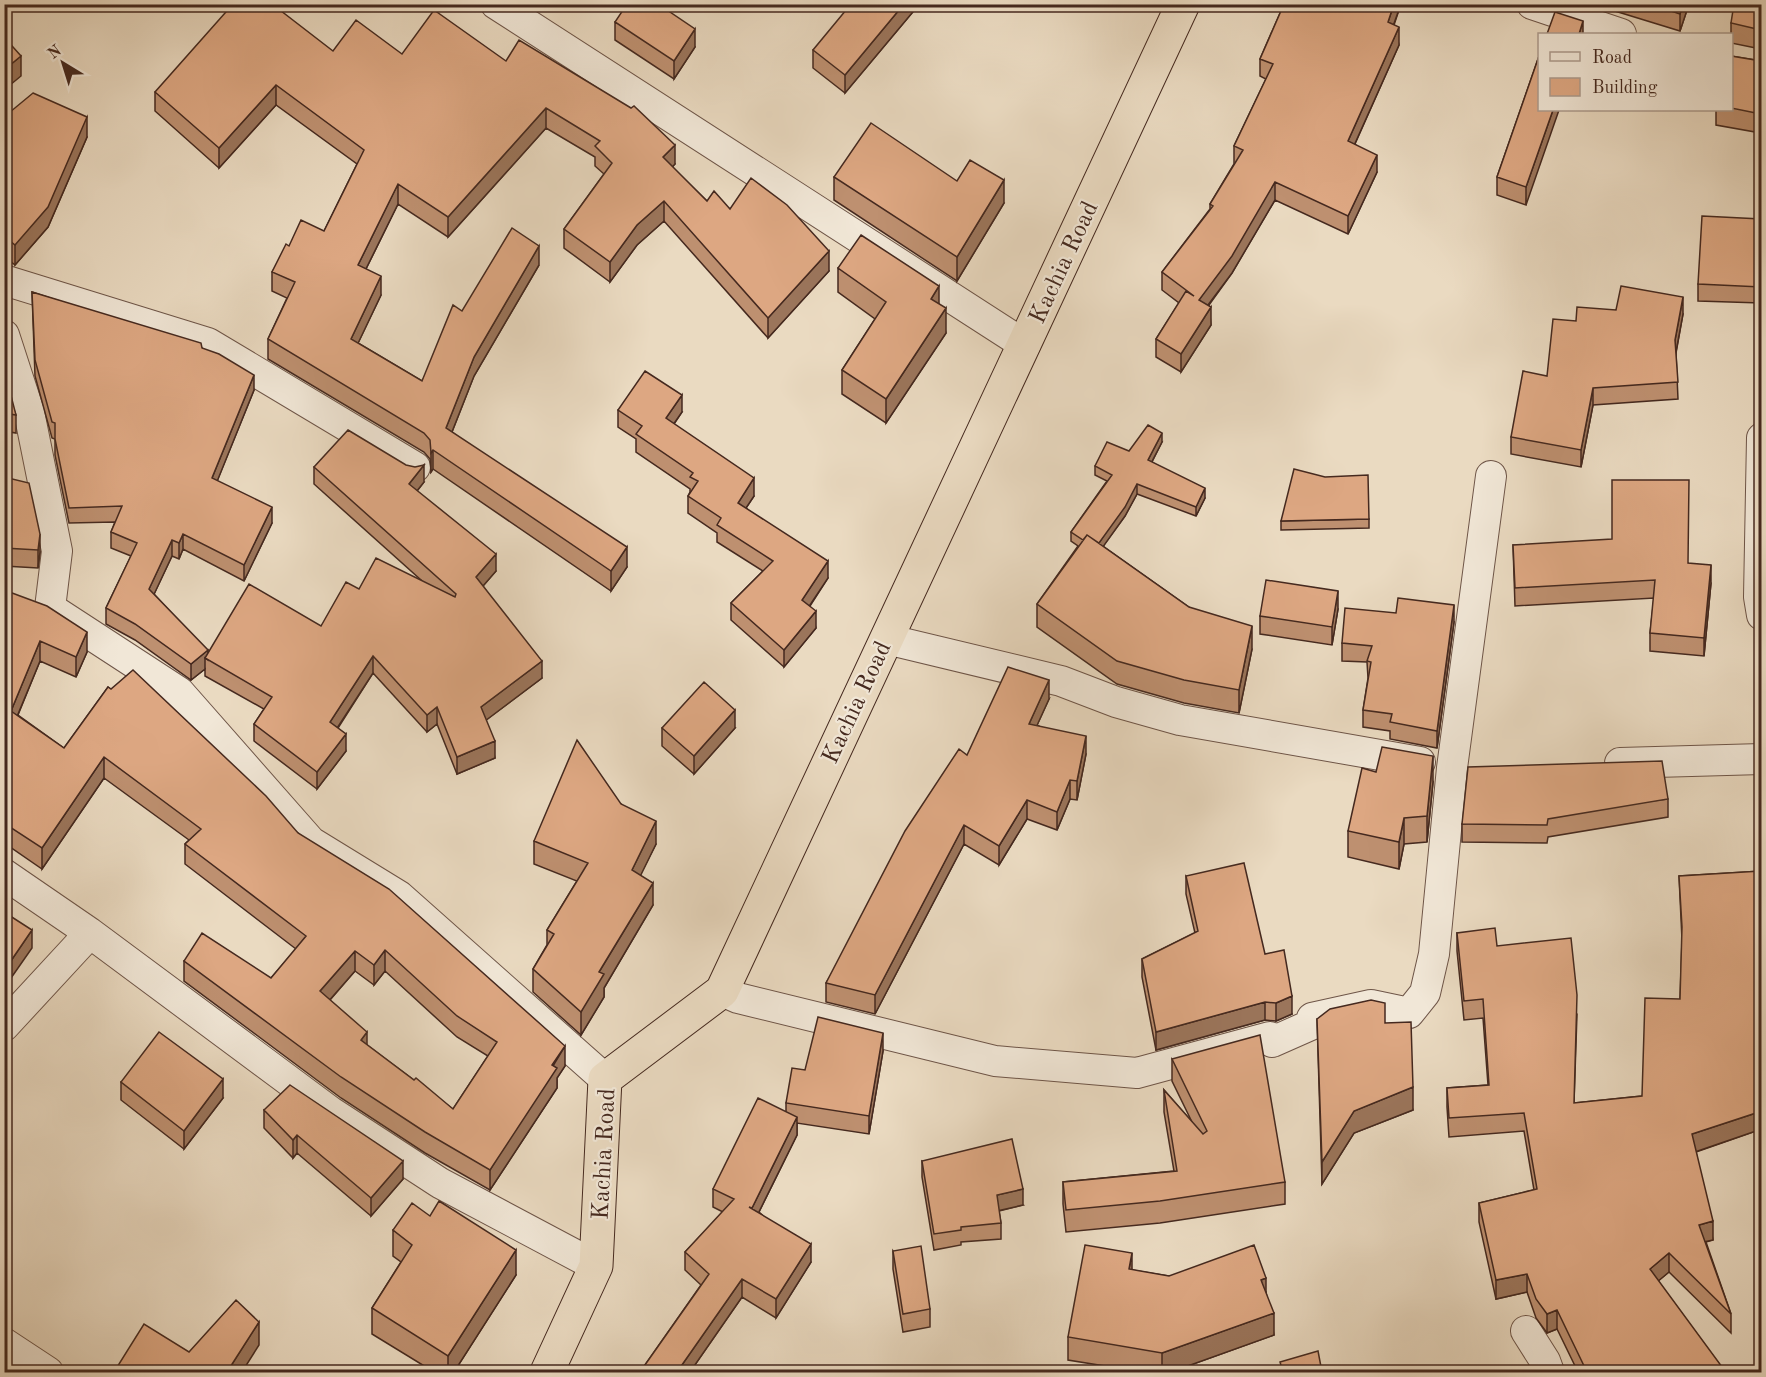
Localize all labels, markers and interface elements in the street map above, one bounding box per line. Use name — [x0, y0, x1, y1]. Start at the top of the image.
north arrow — [33, 33, 93, 93]
legend — [1538, 33, 1733, 111]
text: N — [45, 42, 65, 63]
text: Road — [1592, 49, 1632, 67]
text: Building — [1592, 79, 1658, 97]
street label: Kachia Road — [1026, 198, 1104, 328]
street label: Kachia Road — [819, 638, 897, 768]
street label: Kachia Road — [590, 1088, 620, 1221]

